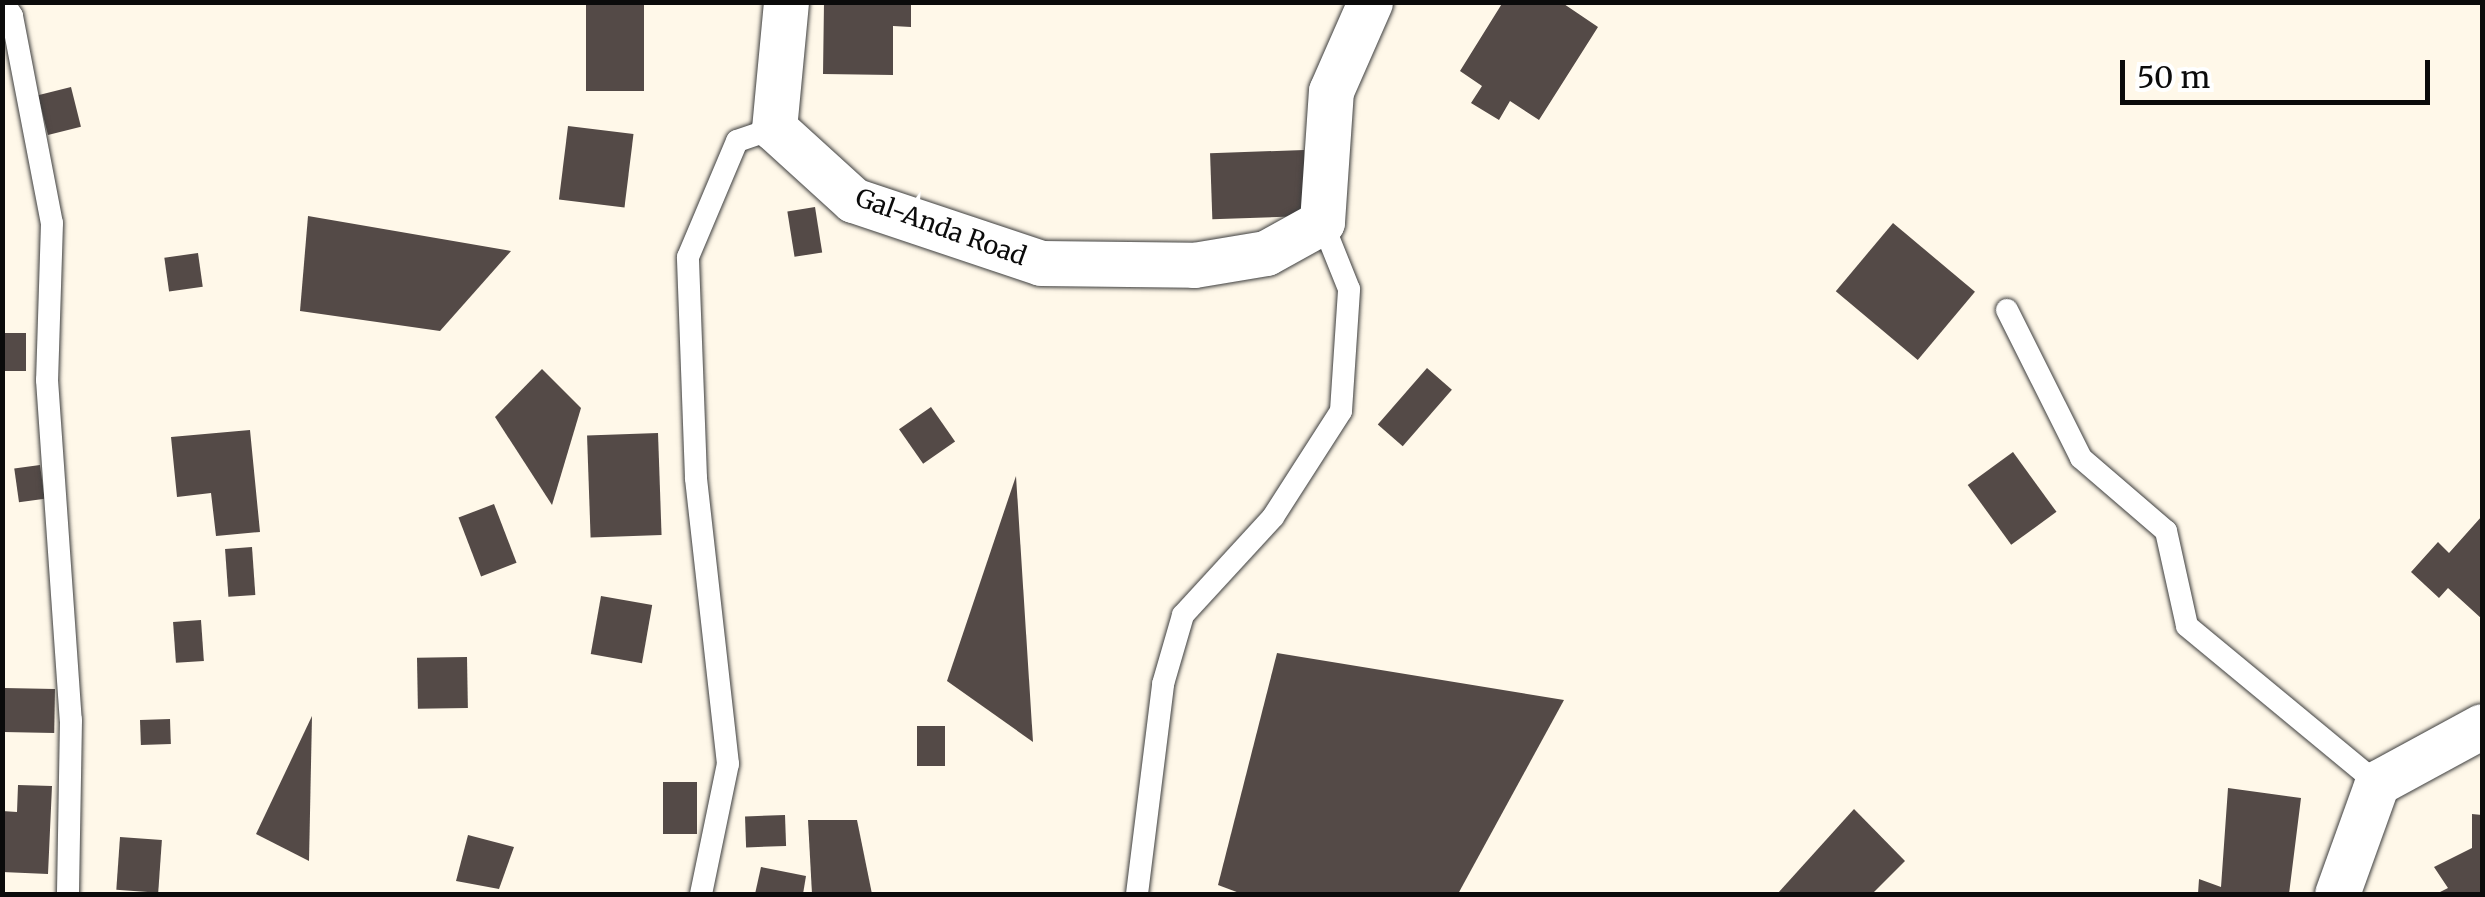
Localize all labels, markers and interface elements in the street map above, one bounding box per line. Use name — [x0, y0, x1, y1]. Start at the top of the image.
scale bar — [2125, 40, 2435, 102]
text: 50 m — [2137, 58, 2210, 96]
street label: Gal-Anda Road — [852, 182, 1030, 272]

